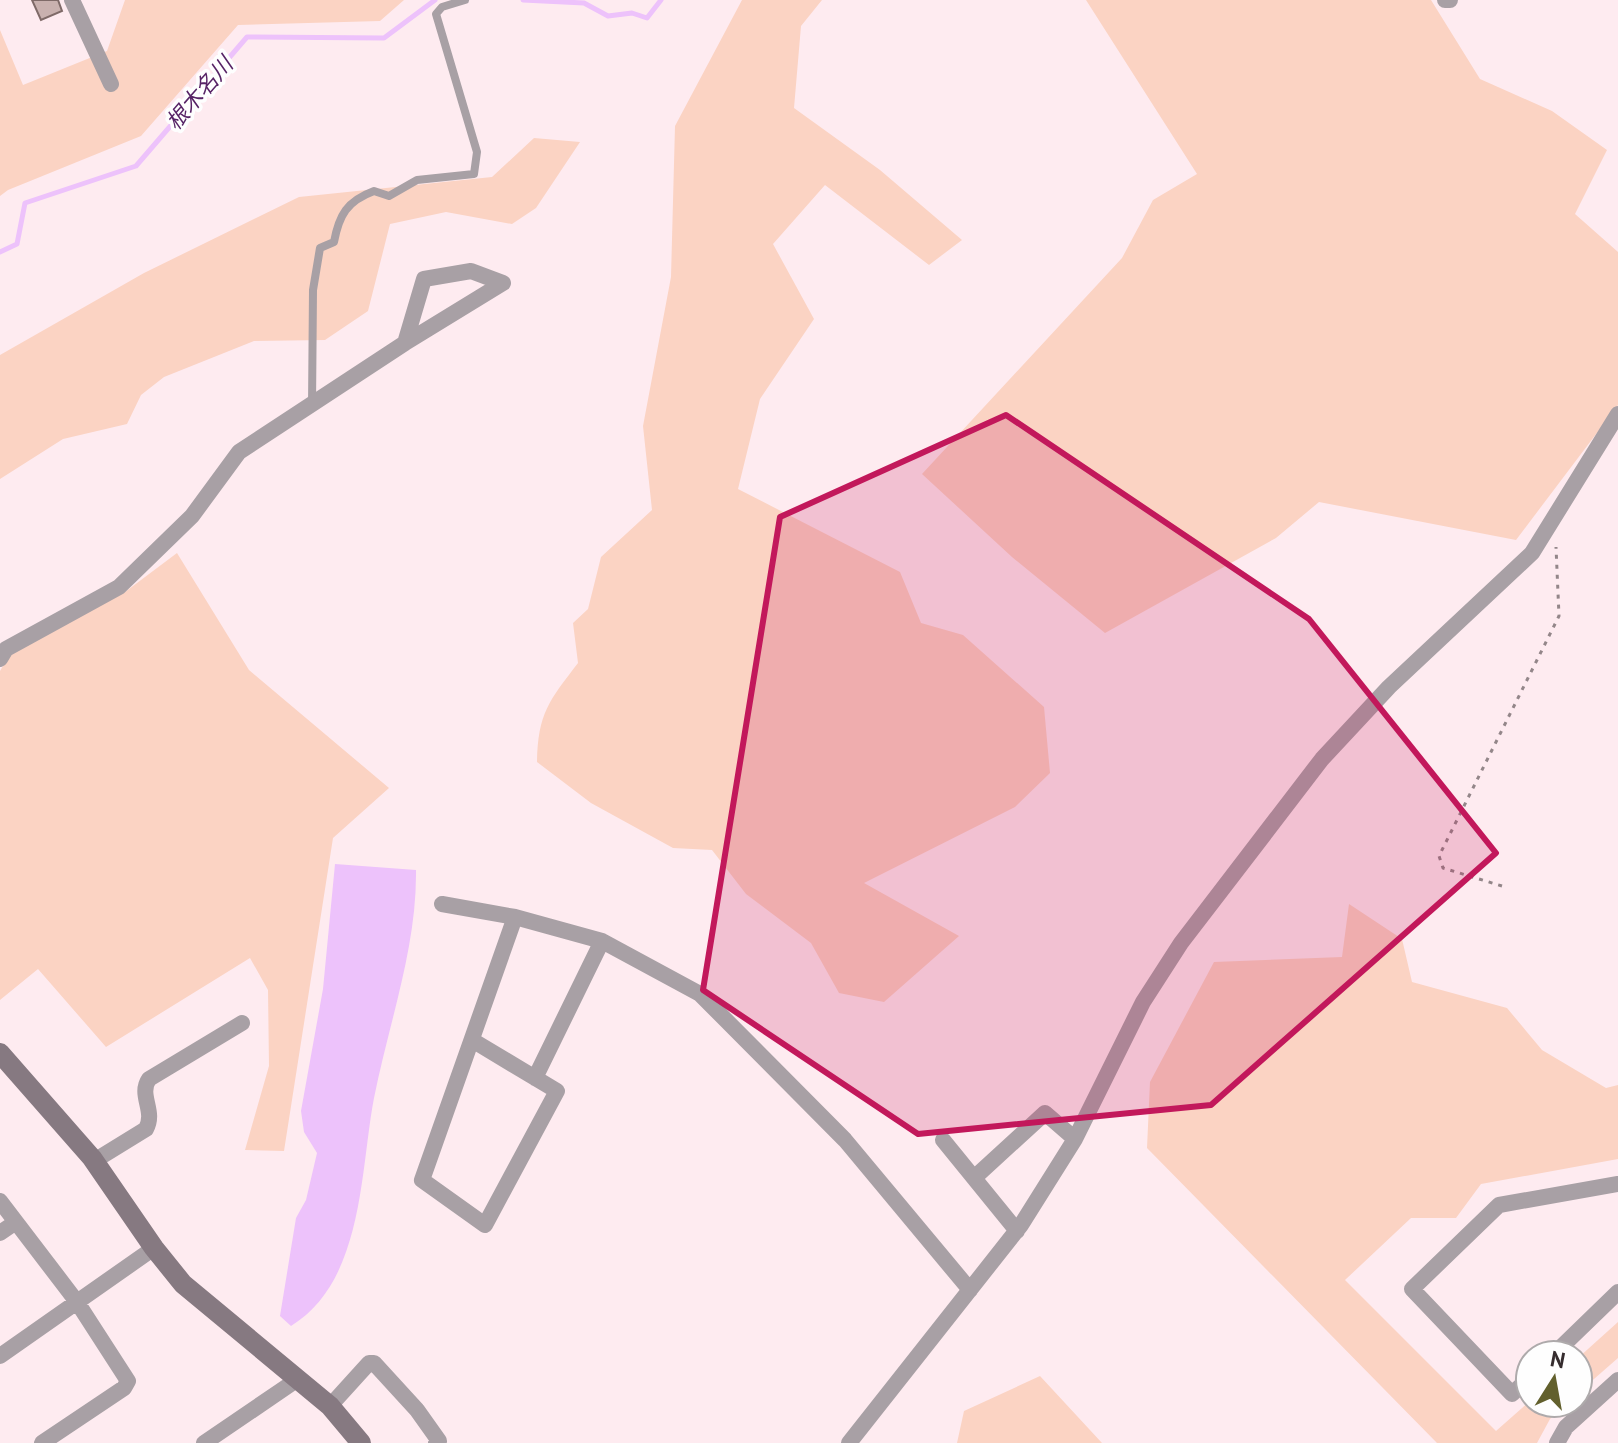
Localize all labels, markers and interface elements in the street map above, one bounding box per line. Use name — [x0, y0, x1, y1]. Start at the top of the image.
water label: 根木名川 — [160, 49, 240, 135]
north arrow — [1514, 1339, 1594, 1419]
text: N — [1548, 1344, 1568, 1374]

